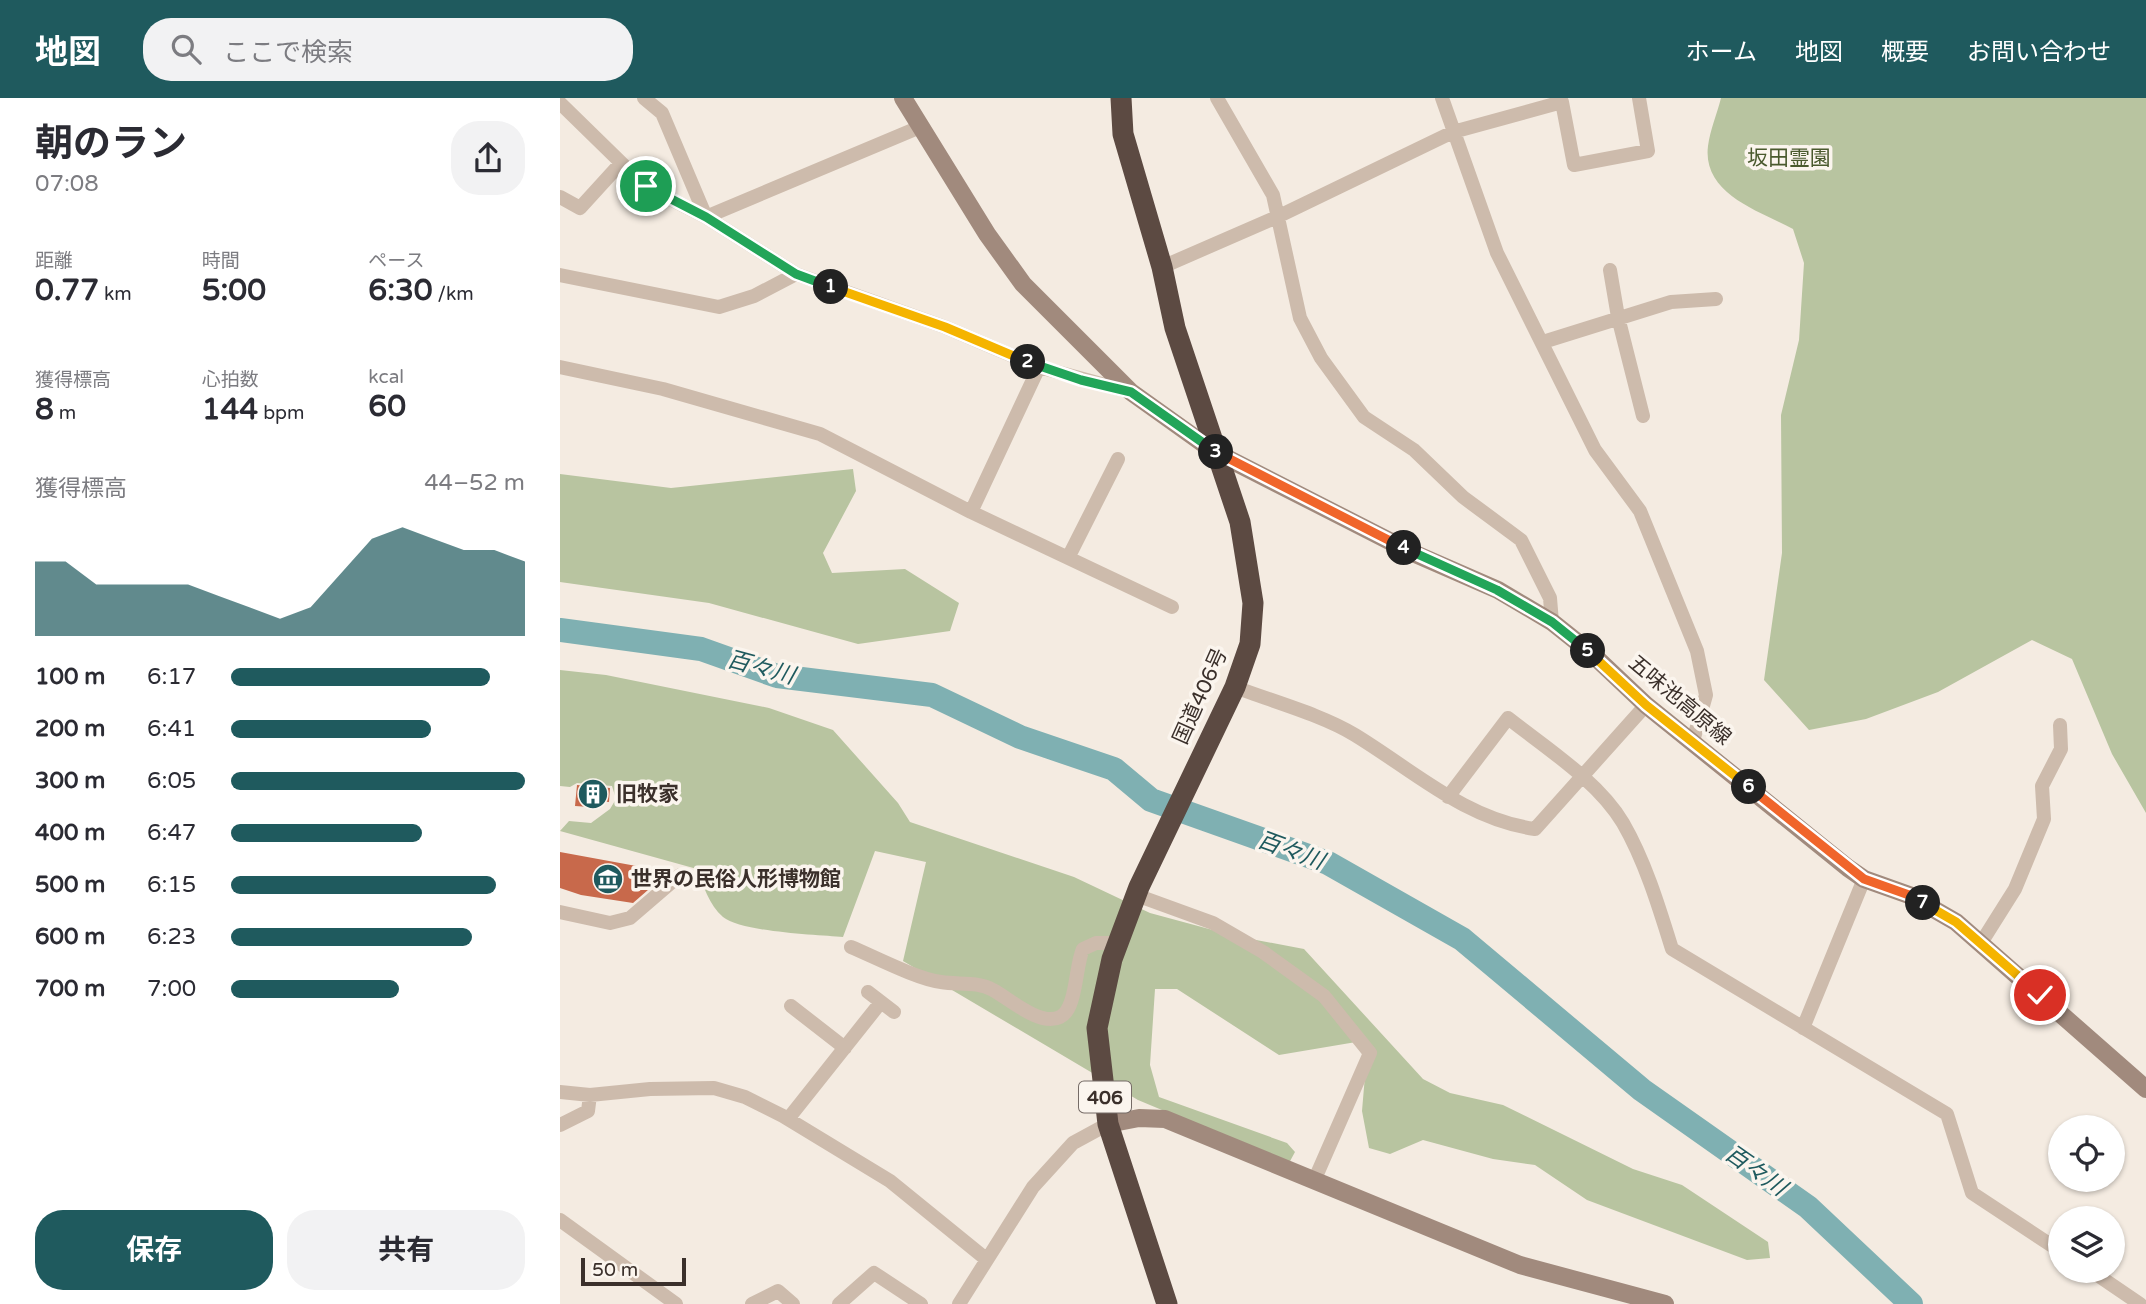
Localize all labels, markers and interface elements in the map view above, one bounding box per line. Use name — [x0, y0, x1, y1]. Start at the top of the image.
search box — [143, 18, 633, 81]
icon: search — [167, 30, 205, 68]
text: 地図 — [35, 33, 101, 72]
text: ここで検索 — [223, 37, 353, 68]
text: ホーム — [1686, 38, 1757, 67]
text: 地図 — [1795, 38, 1843, 67]
text: 概要 — [1881, 38, 1929, 67]
text: お問い合わせ — [1967, 38, 2111, 67]
text: 朝のラン — [35, 121, 187, 167]
button: share — [451, 121, 525, 195]
park label: 坂田霊園 — [1747, 146, 1831, 171]
pin — [616, 156, 676, 216]
icon: arrive — [627, 167, 665, 205]
text: 07:08 — [35, 170, 99, 198]
text: 距離 — [35, 250, 73, 272]
text: 時間 — [202, 250, 240, 272]
text: ペース — [368, 250, 424, 272]
pin: 1 — [814, 270, 848, 304]
text: 0.77 — [35, 272, 99, 309]
text: 5:00 — [202, 272, 266, 309]
text: 6:30 — [368, 272, 433, 309]
text: 1 — [825, 275, 836, 297]
text: km — [99, 283, 132, 305]
text: /km — [433, 283, 474, 305]
pin: 2 — [1010, 344, 1046, 380]
text: 2 — [1022, 350, 1033, 372]
text: kcal — [368, 366, 404, 388]
text: 獲得標高 — [35, 369, 111, 391]
text: 心拍数 — [202, 369, 259, 391]
text: 60 — [368, 388, 406, 425]
text: 8 — [35, 391, 54, 428]
text: 144 — [202, 391, 258, 428]
text: m — [54, 402, 76, 424]
text: bpm — [258, 402, 305, 424]
pin: 3 — [1198, 434, 1234, 470]
text: 3 — [1210, 440, 1221, 462]
text: 44–52 m — [424, 469, 525, 497]
text: 獲得標高 — [35, 475, 127, 503]
pin: 4 — [1386, 531, 1422, 566]
text: 4 — [1398, 536, 1409, 558]
pin: 5 — [1570, 634, 1606, 668]
text: 5 — [1582, 639, 1593, 661]
street label: 国道406号 — [1168, 644, 1233, 748]
water label: 百々川 — [724, 646, 801, 691]
street label: 五味池高原線 — [1623, 650, 1736, 750]
text: 100 m — [35, 663, 105, 691]
text: 6:17 — [147, 663, 196, 691]
text: 200 m — [35, 715, 105, 743]
text: 6:41 — [147, 715, 196, 743]
text: 300 m — [35, 767, 105, 795]
text: 6:05 — [147, 767, 196, 795]
pin: 6 — [1732, 770, 1766, 804]
text: 6 — [1743, 775, 1754, 797]
building icon: 旧牧家 — [576, 777, 610, 811]
place label: 旧牧家 — [616, 782, 679, 807]
text: 400 m — [35, 819, 105, 847]
text: 6:47 — [147, 819, 196, 847]
water label: 百々川 — [1253, 826, 1331, 877]
museum icon: 世界の民俗人形博物館 — [591, 862, 625, 896]
place label: 世界の民俗人形博物館 — [631, 867, 841, 892]
text: 500 m — [35, 871, 105, 899]
text: 6:15 — [147, 871, 196, 899]
pin: 7 — [1906, 886, 1940, 920]
text: 7 — [1917, 891, 1928, 913]
text: 600 m — [35, 923, 105, 951]
text: 6:23 — [147, 923, 196, 951]
pin — [2010, 965, 2070, 1025]
text: 700 m — [35, 975, 105, 1003]
text: 7:00 — [147, 975, 196, 1003]
icon: check — [2021, 976, 2059, 1014]
road number: 406 — [1079, 1082, 1131, 1113]
map controls — [2048, 1115, 2125, 1283]
button: locate — [2048, 1115, 2125, 1192]
water label: 百々川 — [1719, 1140, 1794, 1204]
button: layers — [2048, 1206, 2125, 1283]
button: 保存 — [35, 1210, 273, 1290]
button: 共有 — [287, 1210, 525, 1290]
scale bar — [581, 1255, 686, 1287]
text: 50 m — [592, 1259, 638, 1281]

